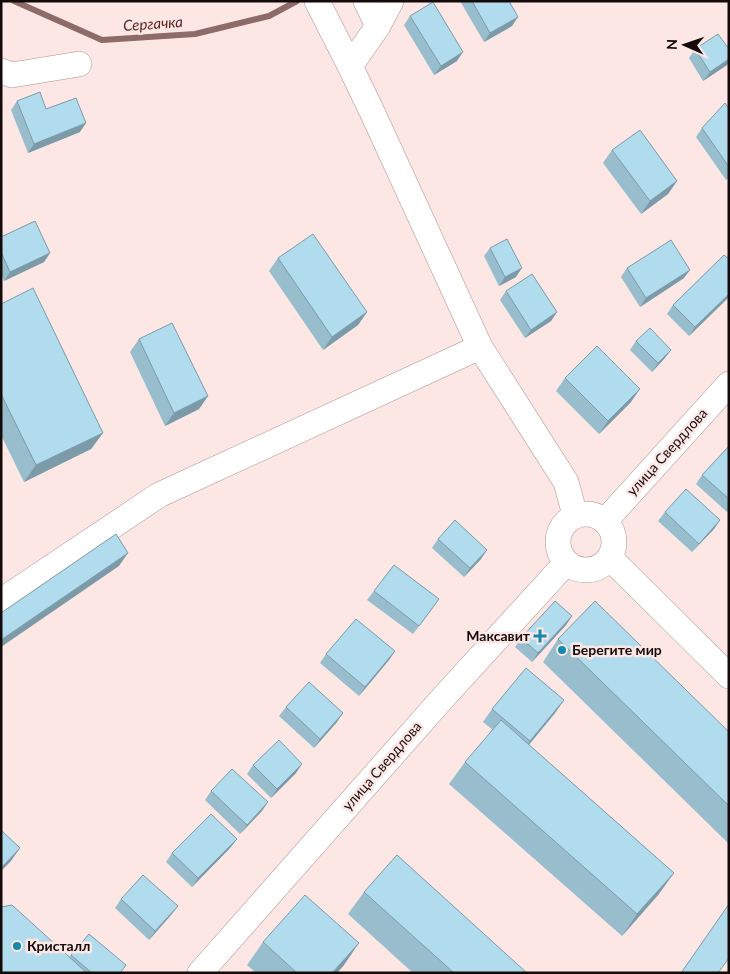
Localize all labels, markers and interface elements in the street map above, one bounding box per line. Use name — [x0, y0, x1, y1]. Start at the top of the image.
water label: Сергачка — [122, 12, 184, 34]
north arrow — [660, 20, 710, 70]
text: N — [663, 39, 680, 50]
street label: улица Свердлова — [623, 404, 710, 499]
place label: Максавит — [466, 627, 531, 644]
marker: Максавит — [534, 630, 546, 642]
place label: Берегите мир — [572, 641, 662, 658]
marker: Берегите мир — [556, 644, 568, 656]
street label: улица Свердлова — [339, 718, 425, 813]
place label: Кристалл — [27, 937, 90, 954]
marker: Кристалл — [11, 940, 23, 952]

